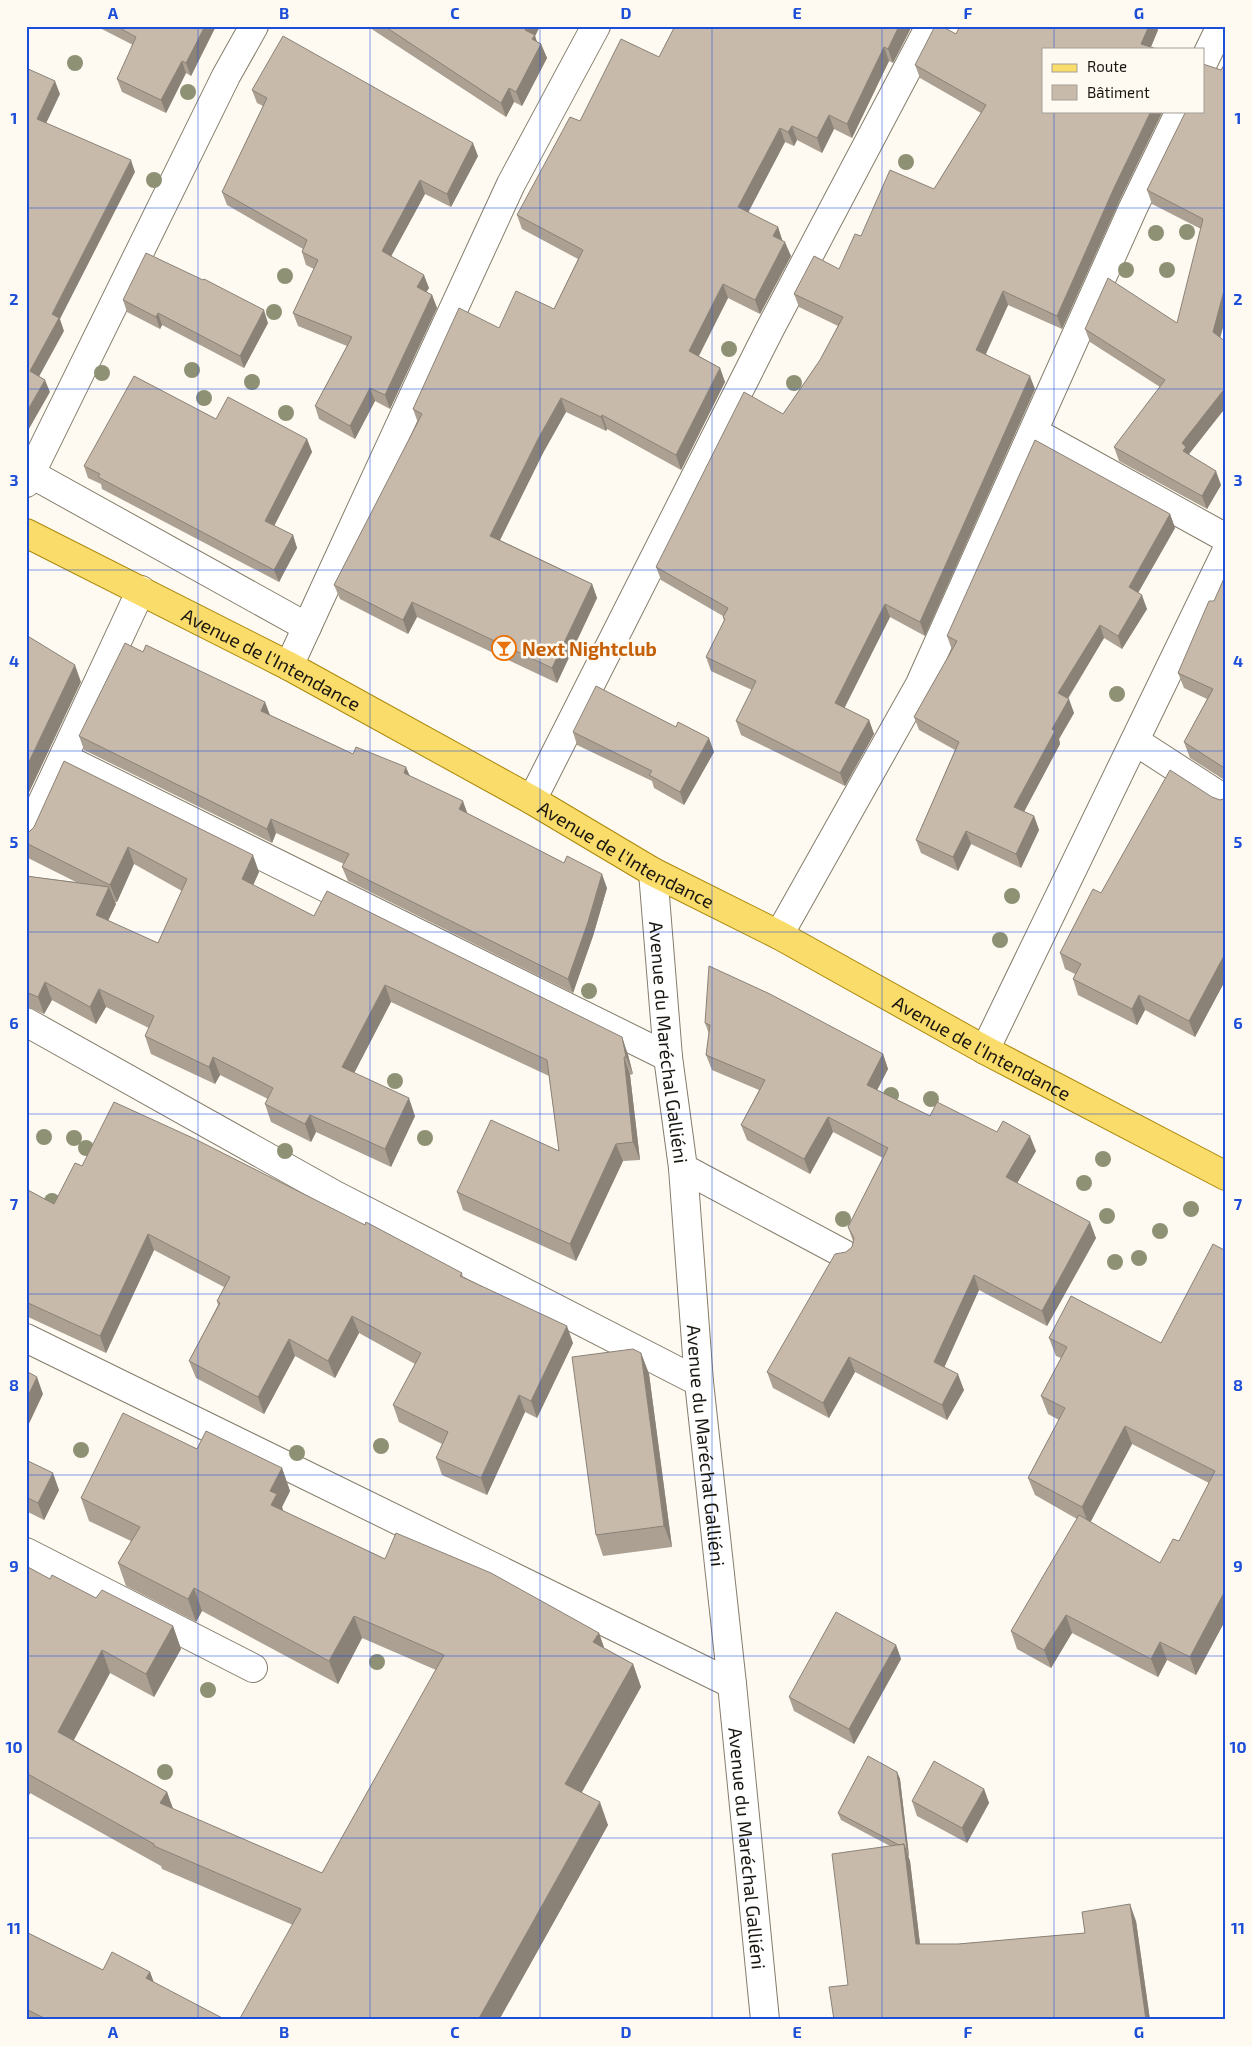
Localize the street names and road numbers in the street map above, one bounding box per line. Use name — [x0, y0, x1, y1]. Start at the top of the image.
street label: Avenue de l'Intendance — [178, 602, 365, 715]
street label: Avenue de l'Intendance — [534, 795, 718, 912]
street label: Avenue du Maréchal Galliéni — [646, 920, 694, 1165]
street label: Avenue de l'Intendance — [889, 990, 1075, 1104]
street label: Avenue du Maréchal Galliéni — [683, 1323, 731, 1568]
street label: Avenue du Maréchal Galliéni — [725, 1726, 771, 1970]

